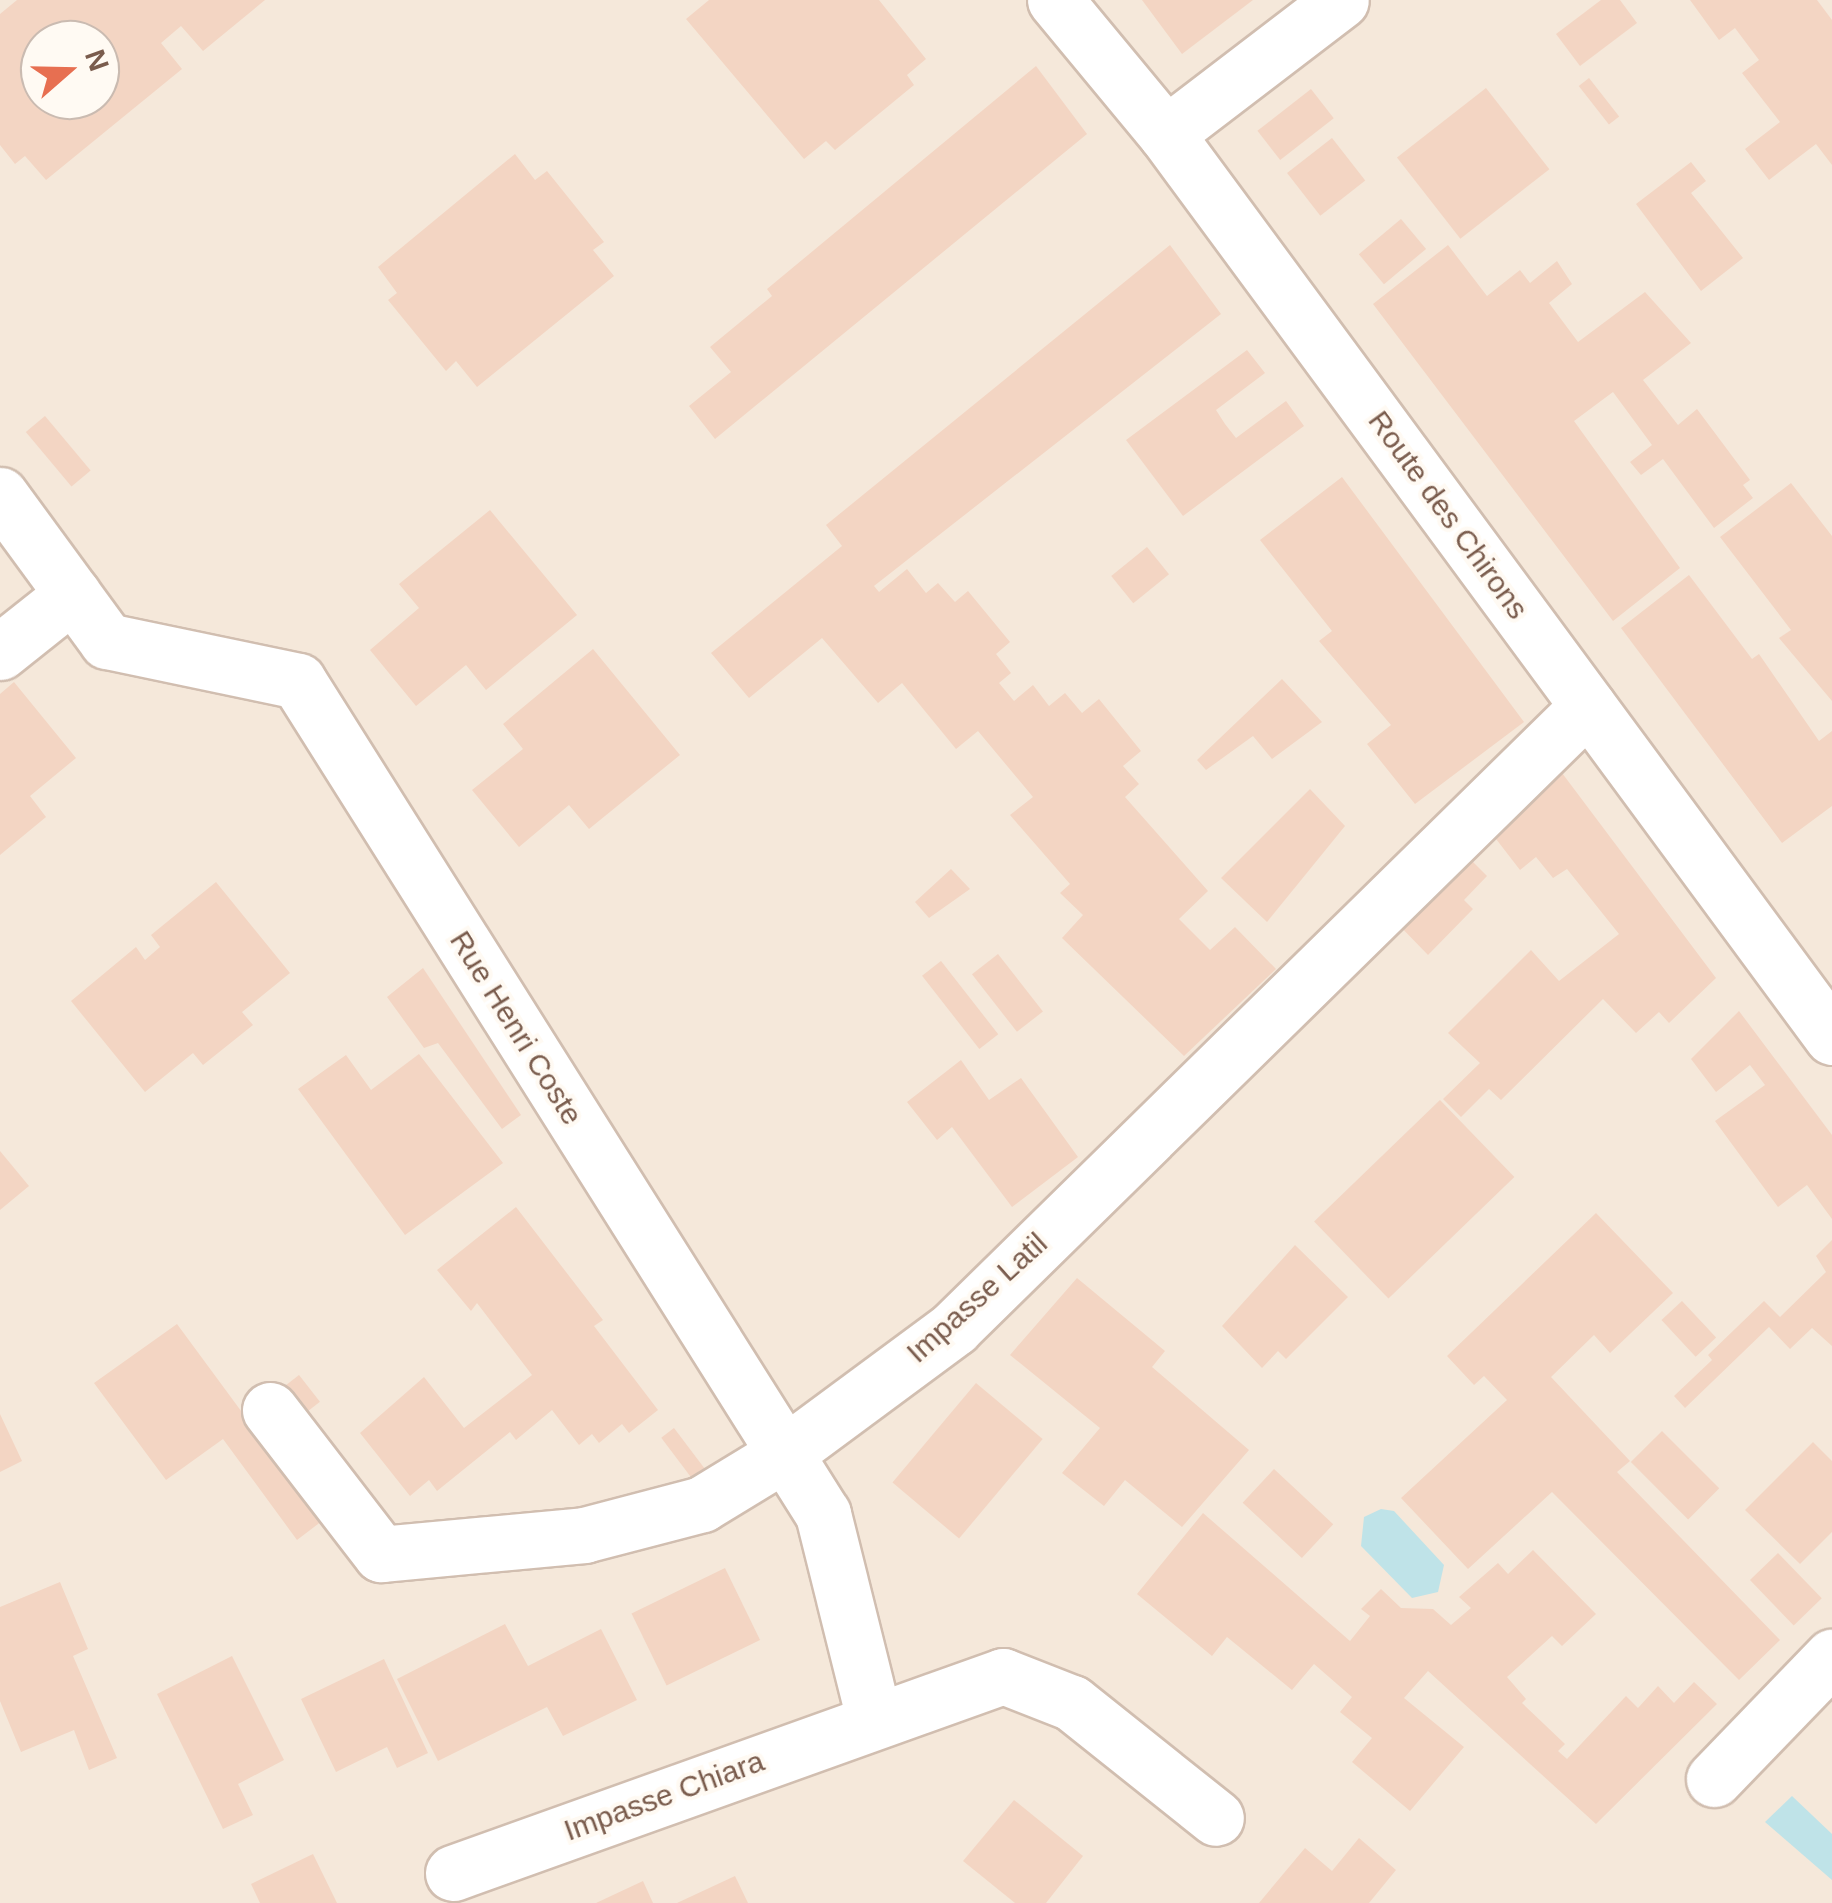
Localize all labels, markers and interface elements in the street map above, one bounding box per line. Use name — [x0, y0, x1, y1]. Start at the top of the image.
north arrow — [20, 20, 120, 120]
text: N — [79, 45, 115, 75]
street label: Route des Chirons — [1360, 404, 1536, 626]
street label: Rue Henri Coste — [442, 924, 590, 1132]
street label: Impasse Latil — [899, 1225, 1055, 1371]
street label: Impasse Chiara — [559, 1743, 769, 1849]

